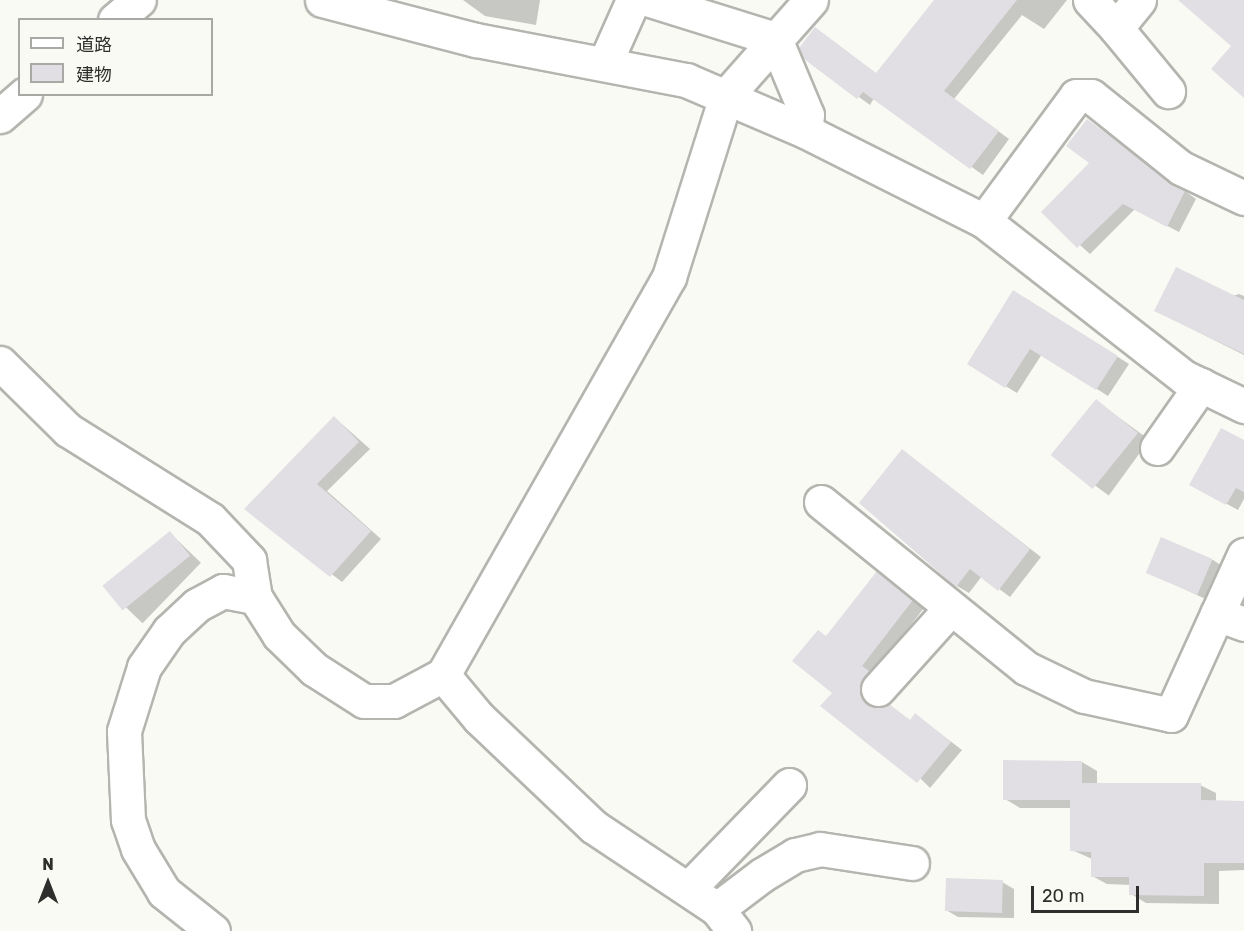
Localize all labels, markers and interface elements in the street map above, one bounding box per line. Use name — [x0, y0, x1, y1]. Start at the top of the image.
legend — [18, 18, 213, 96]
text: 道路 — [76, 34, 112, 56]
text: 建物 — [76, 64, 112, 86]
north arrow — [18, 853, 78, 913]
text: N — [42, 855, 54, 874]
scale bar — [1034, 874, 1142, 912]
text: 20 m — [1042, 885, 1084, 907]

